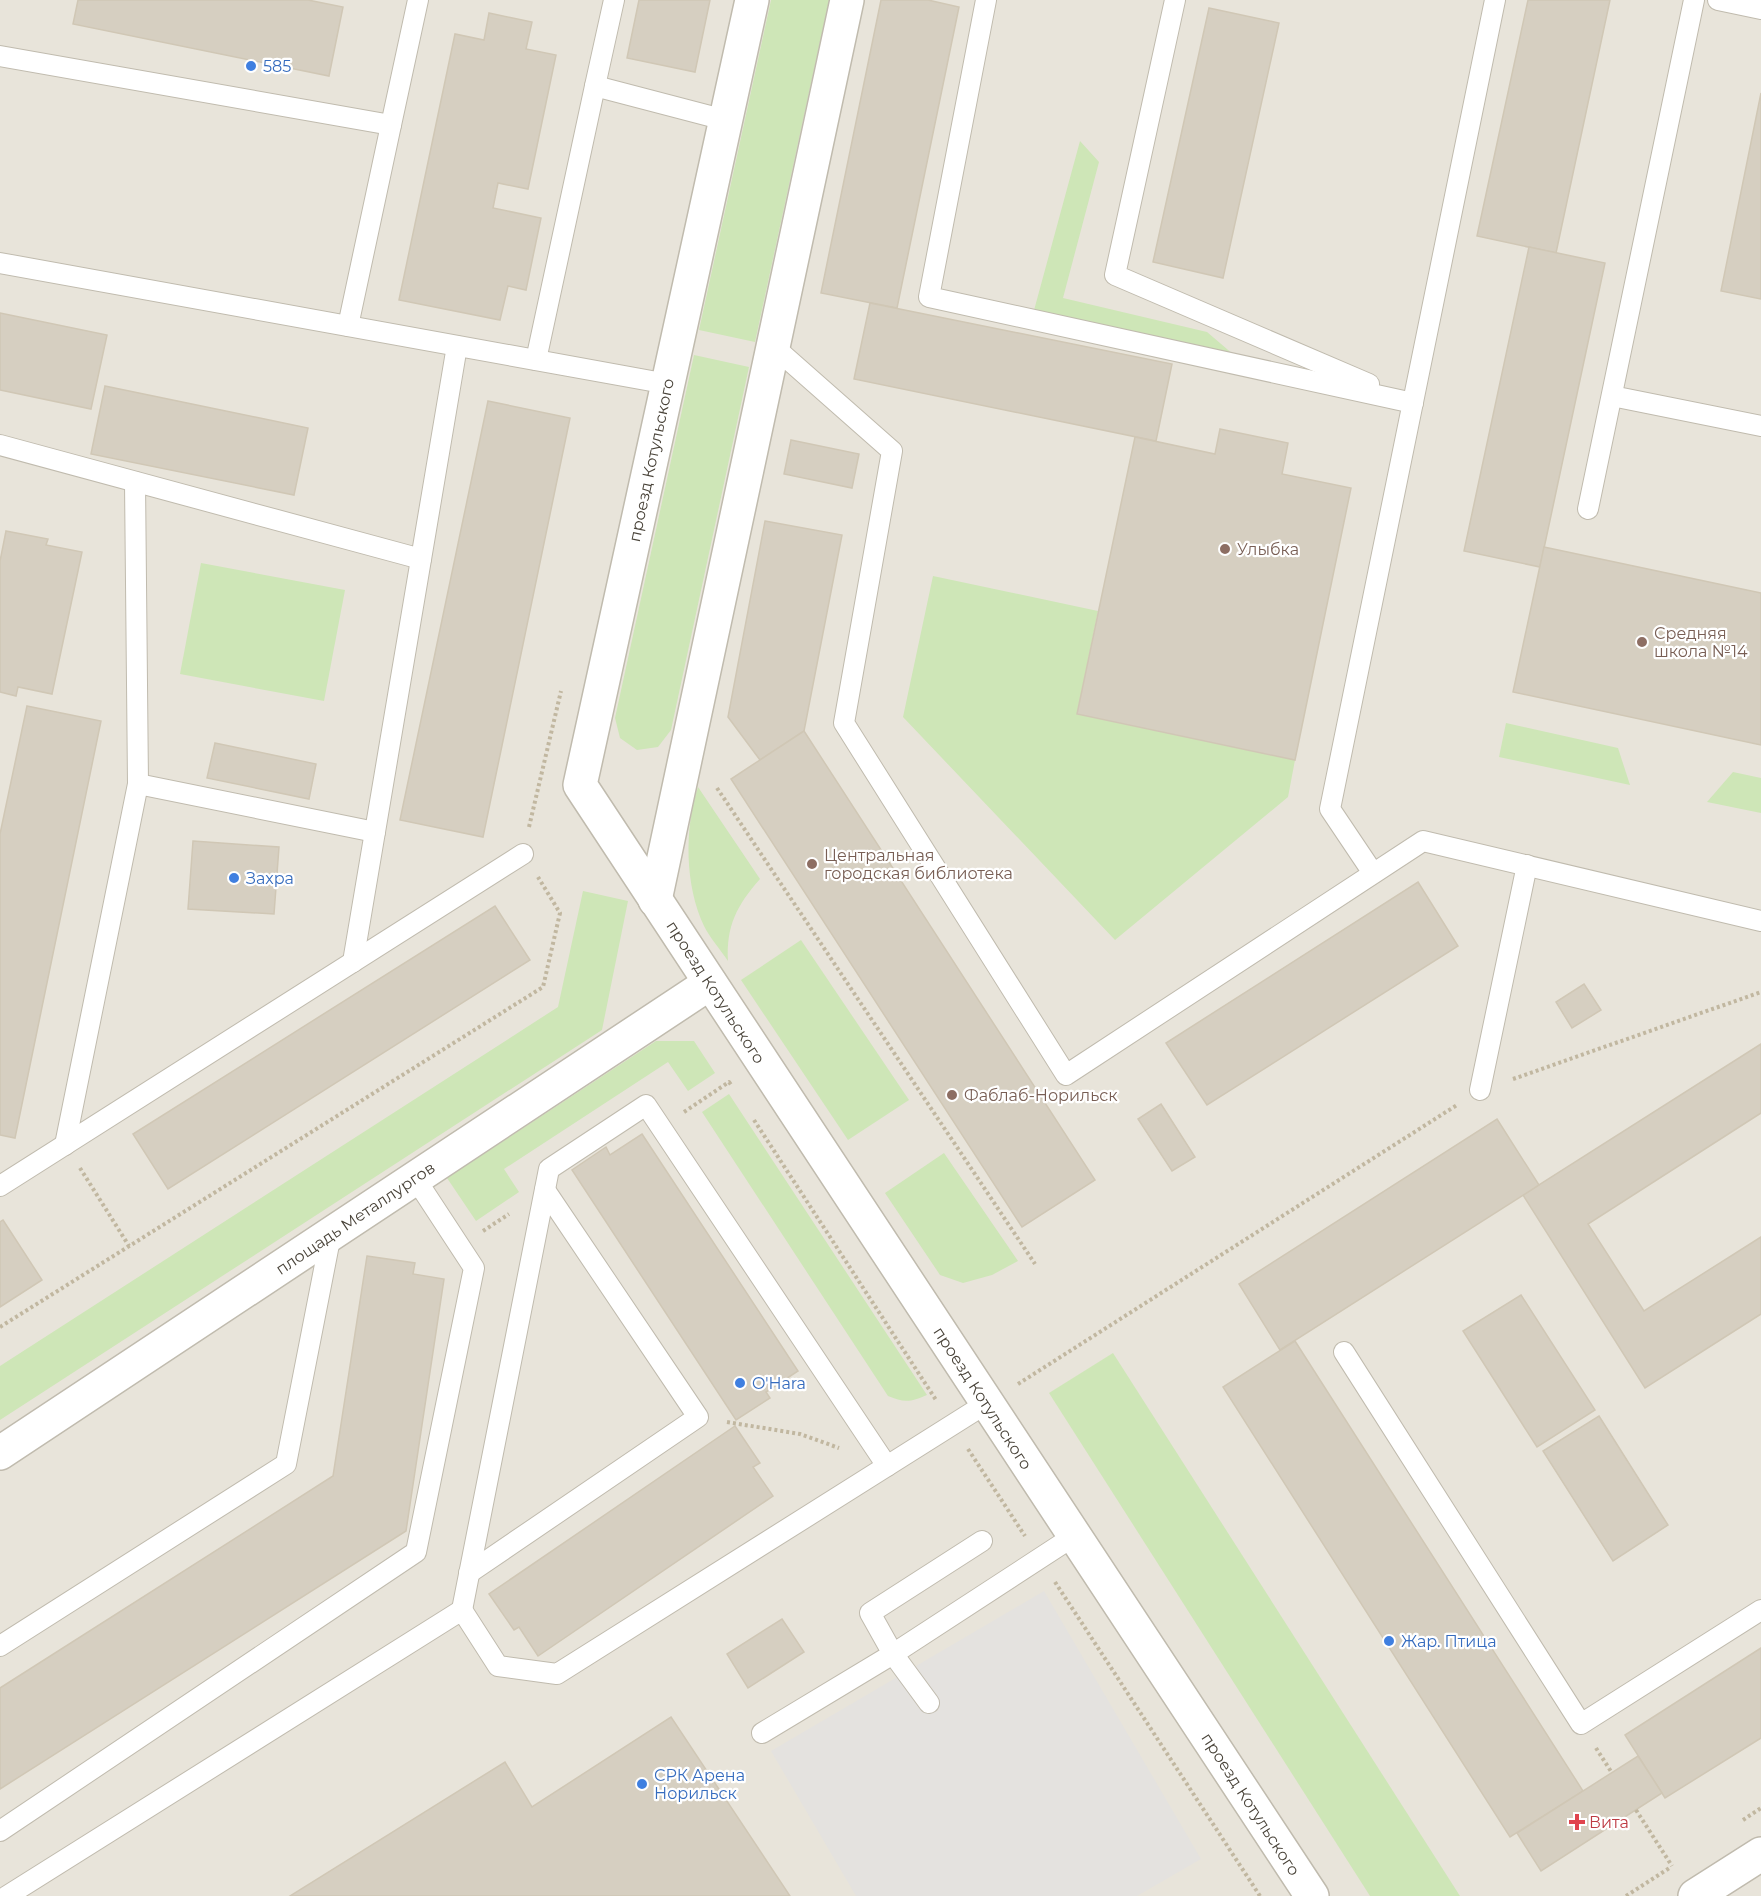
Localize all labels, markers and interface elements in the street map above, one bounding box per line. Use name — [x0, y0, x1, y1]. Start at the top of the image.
place label: 585 — [263, 57, 291, 76]
marker: 585 — [244, 59, 258, 73]
street label: проезд Котульского — [625, 377, 678, 543]
place label: Улыбка — [1237, 540, 1299, 559]
marker: Улыбка — [1218, 542, 1232, 556]
place label: Средняя школа №14 — [1654, 624, 1748, 661]
marker: Средняя школа №14 — [1635, 635, 1649, 649]
place label: Центральная городская библиотека — [824, 846, 1013, 883]
marker: Центральная городская библиотека — [805, 857, 819, 871]
place label: Захра — [246, 869, 294, 888]
marker: Захра — [227, 871, 241, 885]
street label: проезд Котульского — [662, 917, 769, 1067]
place label: Фаблаб-Норильск — [964, 1086, 1118, 1105]
marker: Фаблаб-Норильск — [945, 1088, 959, 1102]
street label: площадь Металлургов — [272, 1158, 439, 1279]
street label: проезд Котульского — [929, 1323, 1036, 1473]
place label: O'Hara — [752, 1374, 806, 1393]
marker: O'Hara — [733, 1376, 747, 1390]
place label: Жар. Птица — [1401, 1632, 1497, 1651]
marker: Жар. Птица — [1382, 1634, 1396, 1648]
street label: проезд Котульского — [1197, 1729, 1304, 1879]
place label: СРК Арена Норильск — [654, 1766, 745, 1803]
marker: СРК Арена Норильск — [635, 1777, 649, 1791]
place label: Вита — [1589, 1813, 1629, 1832]
marker: Вита — [1570, 1815, 1584, 1829]

